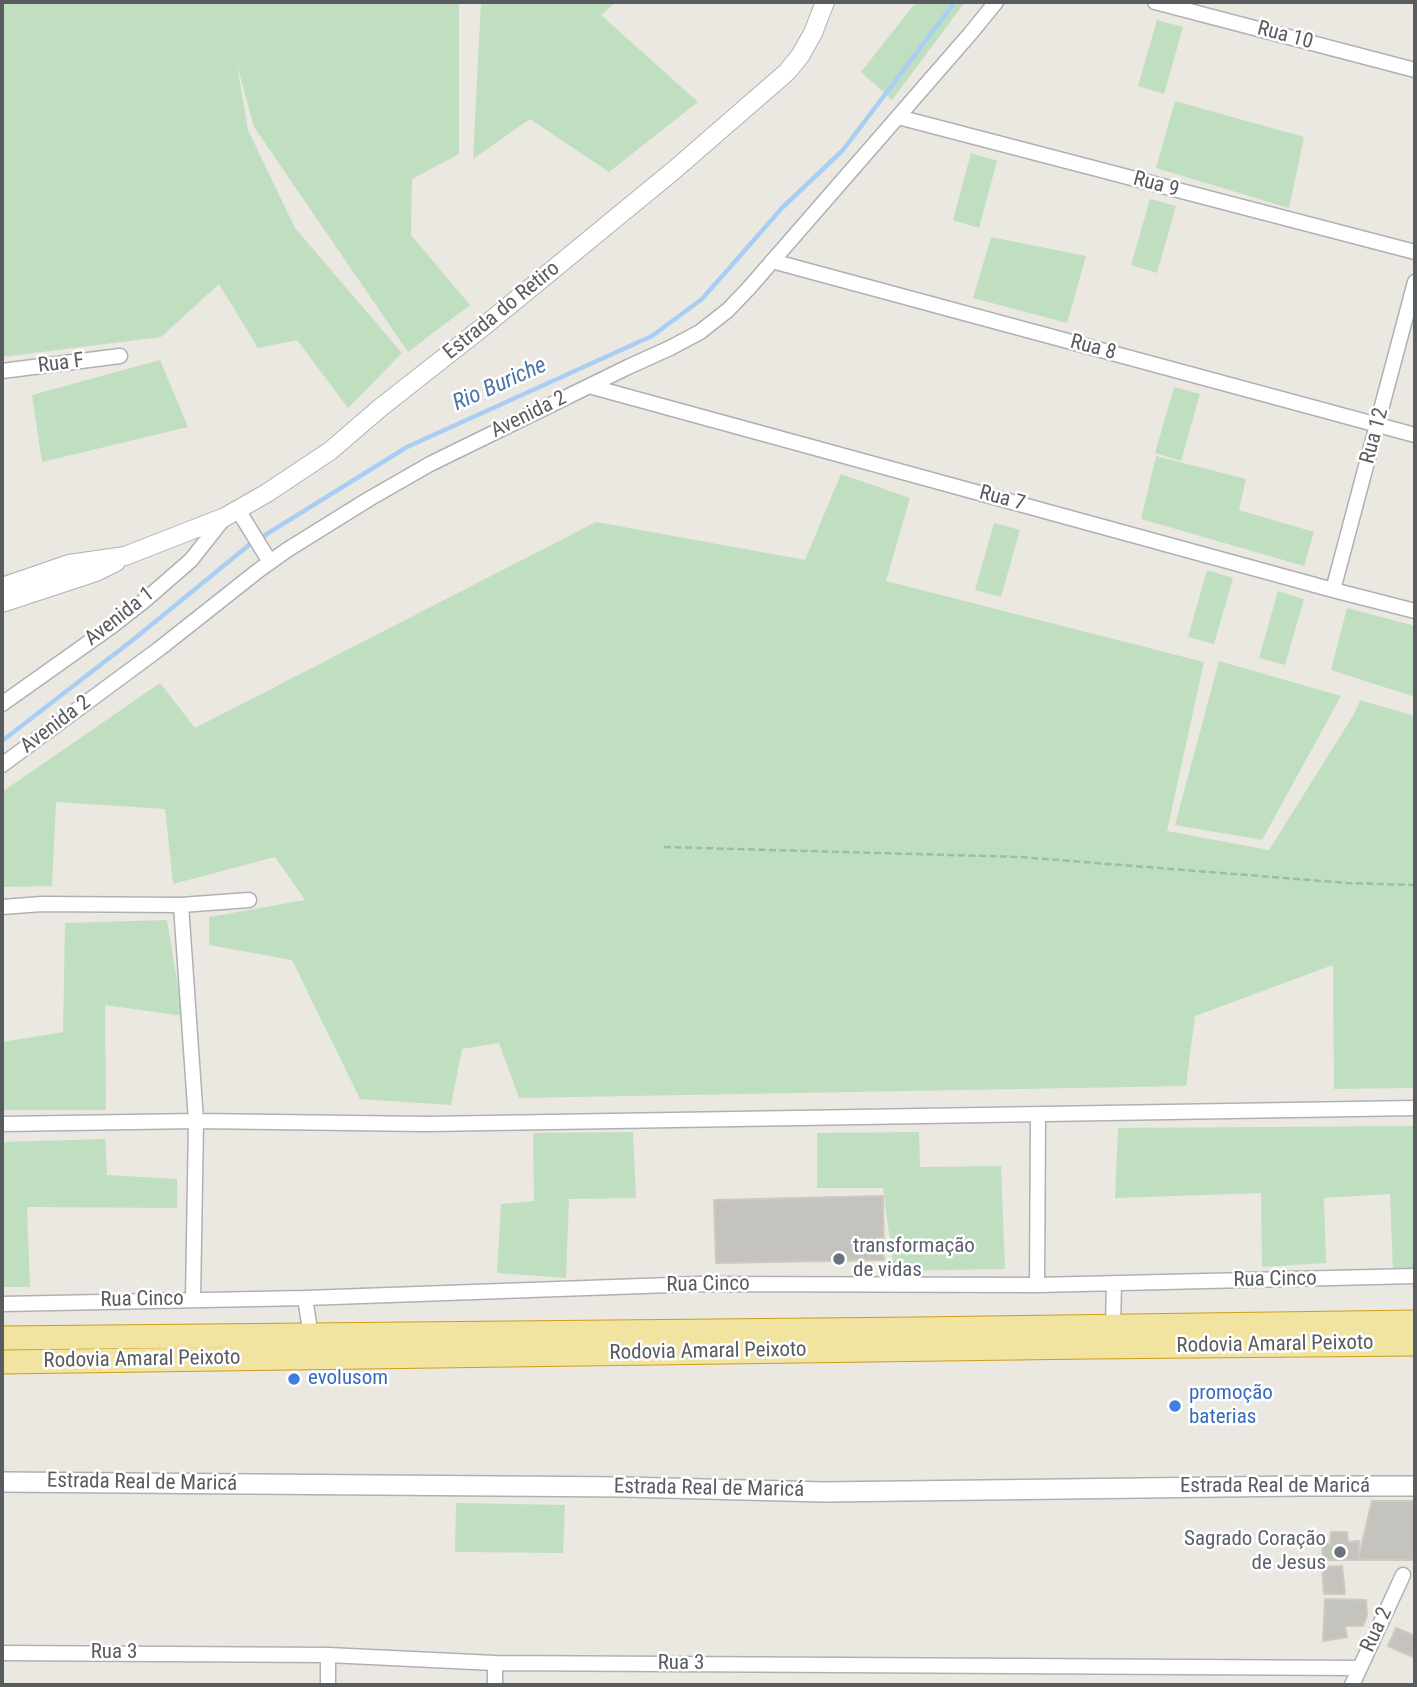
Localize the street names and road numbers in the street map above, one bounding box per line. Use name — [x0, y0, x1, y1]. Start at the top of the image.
street label: Rua 10 — [1254, 16, 1316, 56]
street label: Rua 9 — [1130, 167, 1182, 203]
street label: Estrada do Retiro — [439, 256, 565, 366]
street label: Rua 8 — [1067, 330, 1119, 366]
street label: Rua F — [36, 349, 86, 379]
street label: Avenida 2 — [487, 386, 571, 444]
street label: Rua 12 — [1355, 405, 1395, 467]
street label: Rua 7 — [976, 481, 1028, 517]
street label: Avenida 1 — [80, 582, 160, 652]
street label: Avenida 2 — [16, 691, 96, 759]
street label: Rua Cinco — [1233, 1267, 1317, 1293]
street label: Rua Cinco — [666, 1272, 750, 1298]
street label: Rua Cinco — [100, 1287, 184, 1313]
street label: Rodovia Amaral Peixoto — [1176, 1331, 1374, 1359]
street label: Rodovia Amaral Peixoto — [609, 1338, 807, 1366]
street label: Rodovia Amaral Peixoto — [43, 1346, 241, 1374]
street label: Estrada Real de Maricá — [47, 1469, 237, 1497]
street label: Estrada Real de Maricá — [1180, 1474, 1370, 1500]
street label: Estrada Real de Maricá — [614, 1475, 804, 1503]
street label: Rua 2 — [1356, 1604, 1398, 1656]
street label: Rua 3 — [91, 1640, 137, 1666]
street label: Rua 3 — [658, 1651, 704, 1677]

